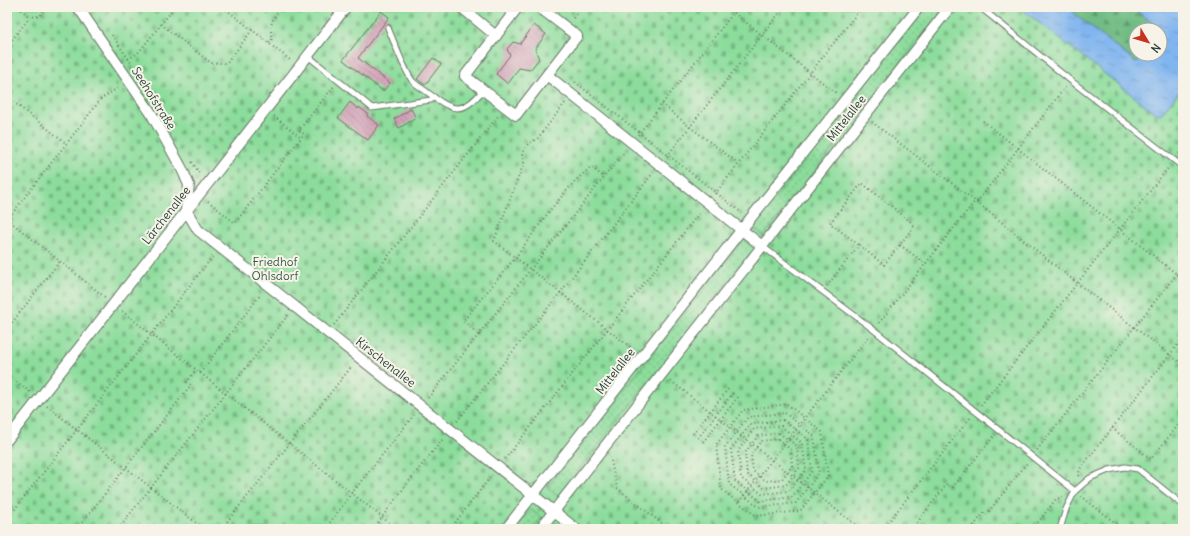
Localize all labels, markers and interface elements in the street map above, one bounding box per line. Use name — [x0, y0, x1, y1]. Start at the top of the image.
north arrow — [1128, 22, 1168, 62]
text: N — [1148, 41, 1164, 55]
street label: Seehofstraße — [129, 64, 179, 132]
street label: Mittelallee — [823, 92, 869, 144]
street label: Lärchenallee — [139, 183, 193, 247]
park label: Friedhof Ohlsdorf — [252, 254, 300, 283]
street label: Kirschenallee — [353, 334, 419, 390]
street label: Mittelallee — [592, 345, 638, 397]

